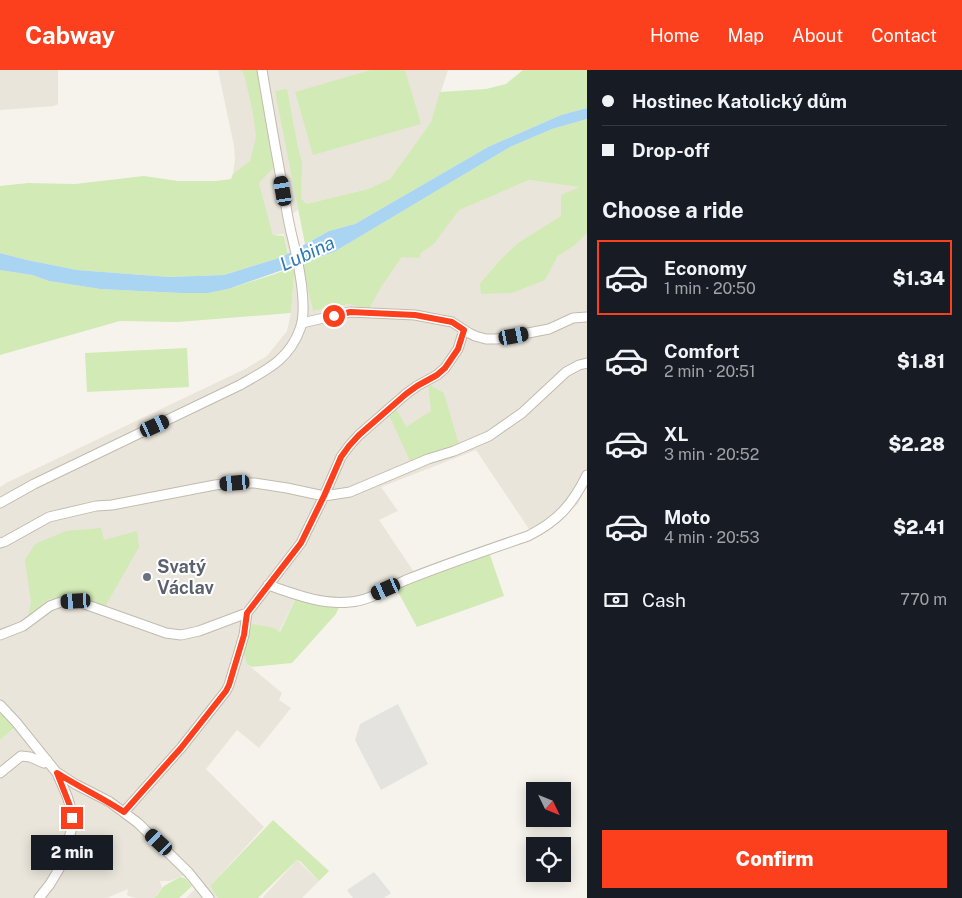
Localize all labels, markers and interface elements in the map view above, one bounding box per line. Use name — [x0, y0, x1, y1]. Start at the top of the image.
text: Cabway — [25, 21, 115, 49]
text: Home — [650, 25, 700, 46]
text: Map — [728, 25, 764, 46]
text: About — [792, 25, 843, 46]
text: Contact — [871, 25, 937, 46]
text: Hostinec Katolický dům — [632, 90, 847, 112]
text: Drop-off — [632, 139, 709, 161]
car — [273, 175, 292, 207]
text: Choose a ride — [602, 197, 744, 223]
water label: Lubina — [276, 231, 338, 275]
icon: car — [604, 255, 649, 300]
text: Economy — [664, 257, 747, 279]
text: $1.34 — [892, 267, 945, 289]
text: 1 min · 20:50 — [664, 279, 756, 298]
route start — [323, 305, 345, 327]
car — [497, 326, 530, 346]
icon: car — [604, 338, 649, 383]
text: Comfort — [664, 340, 740, 362]
text: $1.81 — [897, 350, 945, 372]
text: 2 min · 20:51 — [664, 362, 756, 381]
car — [138, 413, 171, 439]
icon: car — [604, 421, 649, 466]
text: XL — [664, 423, 689, 445]
text: $2.28 — [888, 433, 945, 455]
text: 3 min · 20:52 — [664, 445, 759, 464]
car — [219, 474, 250, 492]
icon: car — [604, 504, 649, 549]
text: Moto — [664, 506, 710, 528]
text: $2.41 — [893, 516, 945, 538]
text: 4 min · 20:53 — [664, 528, 760, 547]
place label: Svatý Václav — [157, 556, 214, 598]
marker: Svatý Václav — [141, 571, 153, 583]
car — [369, 576, 402, 602]
icon: cash — [602, 586, 630, 614]
text: Cash — [642, 589, 686, 611]
text: 770 m — [900, 590, 947, 609]
car — [60, 593, 91, 609]
north arrow — [526, 782, 571, 828]
map controls — [526, 782, 571, 882]
route end — [61, 807, 83, 829]
car — [142, 826, 175, 858]
button: Confirm — [602, 830, 947, 888]
callout: 2 min — [31, 836, 113, 870]
button: locate — [526, 837, 571, 882]
text: 2 min — [51, 843, 93, 862]

